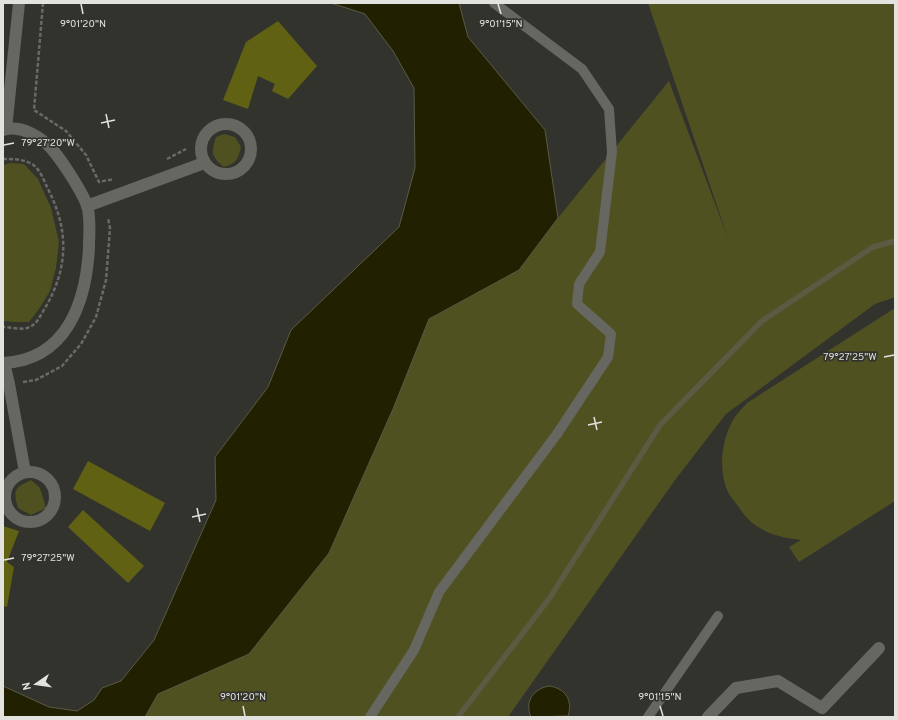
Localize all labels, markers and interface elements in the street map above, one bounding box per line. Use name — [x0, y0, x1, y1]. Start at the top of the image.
text: 9°01'20"N — [60, 18, 106, 31]
text: 9°01'15"N — [479, 18, 523, 31]
text: 79°27'20"W — [21, 137, 75, 150]
text: 79°27'25"W — [823, 351, 877, 364]
text: 79°27'25"W — [21, 552, 75, 565]
north arrow — [16, 664, 56, 704]
text: N — [20, 681, 35, 691]
text: 9°01'20"N — [220, 691, 266, 704]
text: 9°01'15"N — [638, 691, 682, 704]

